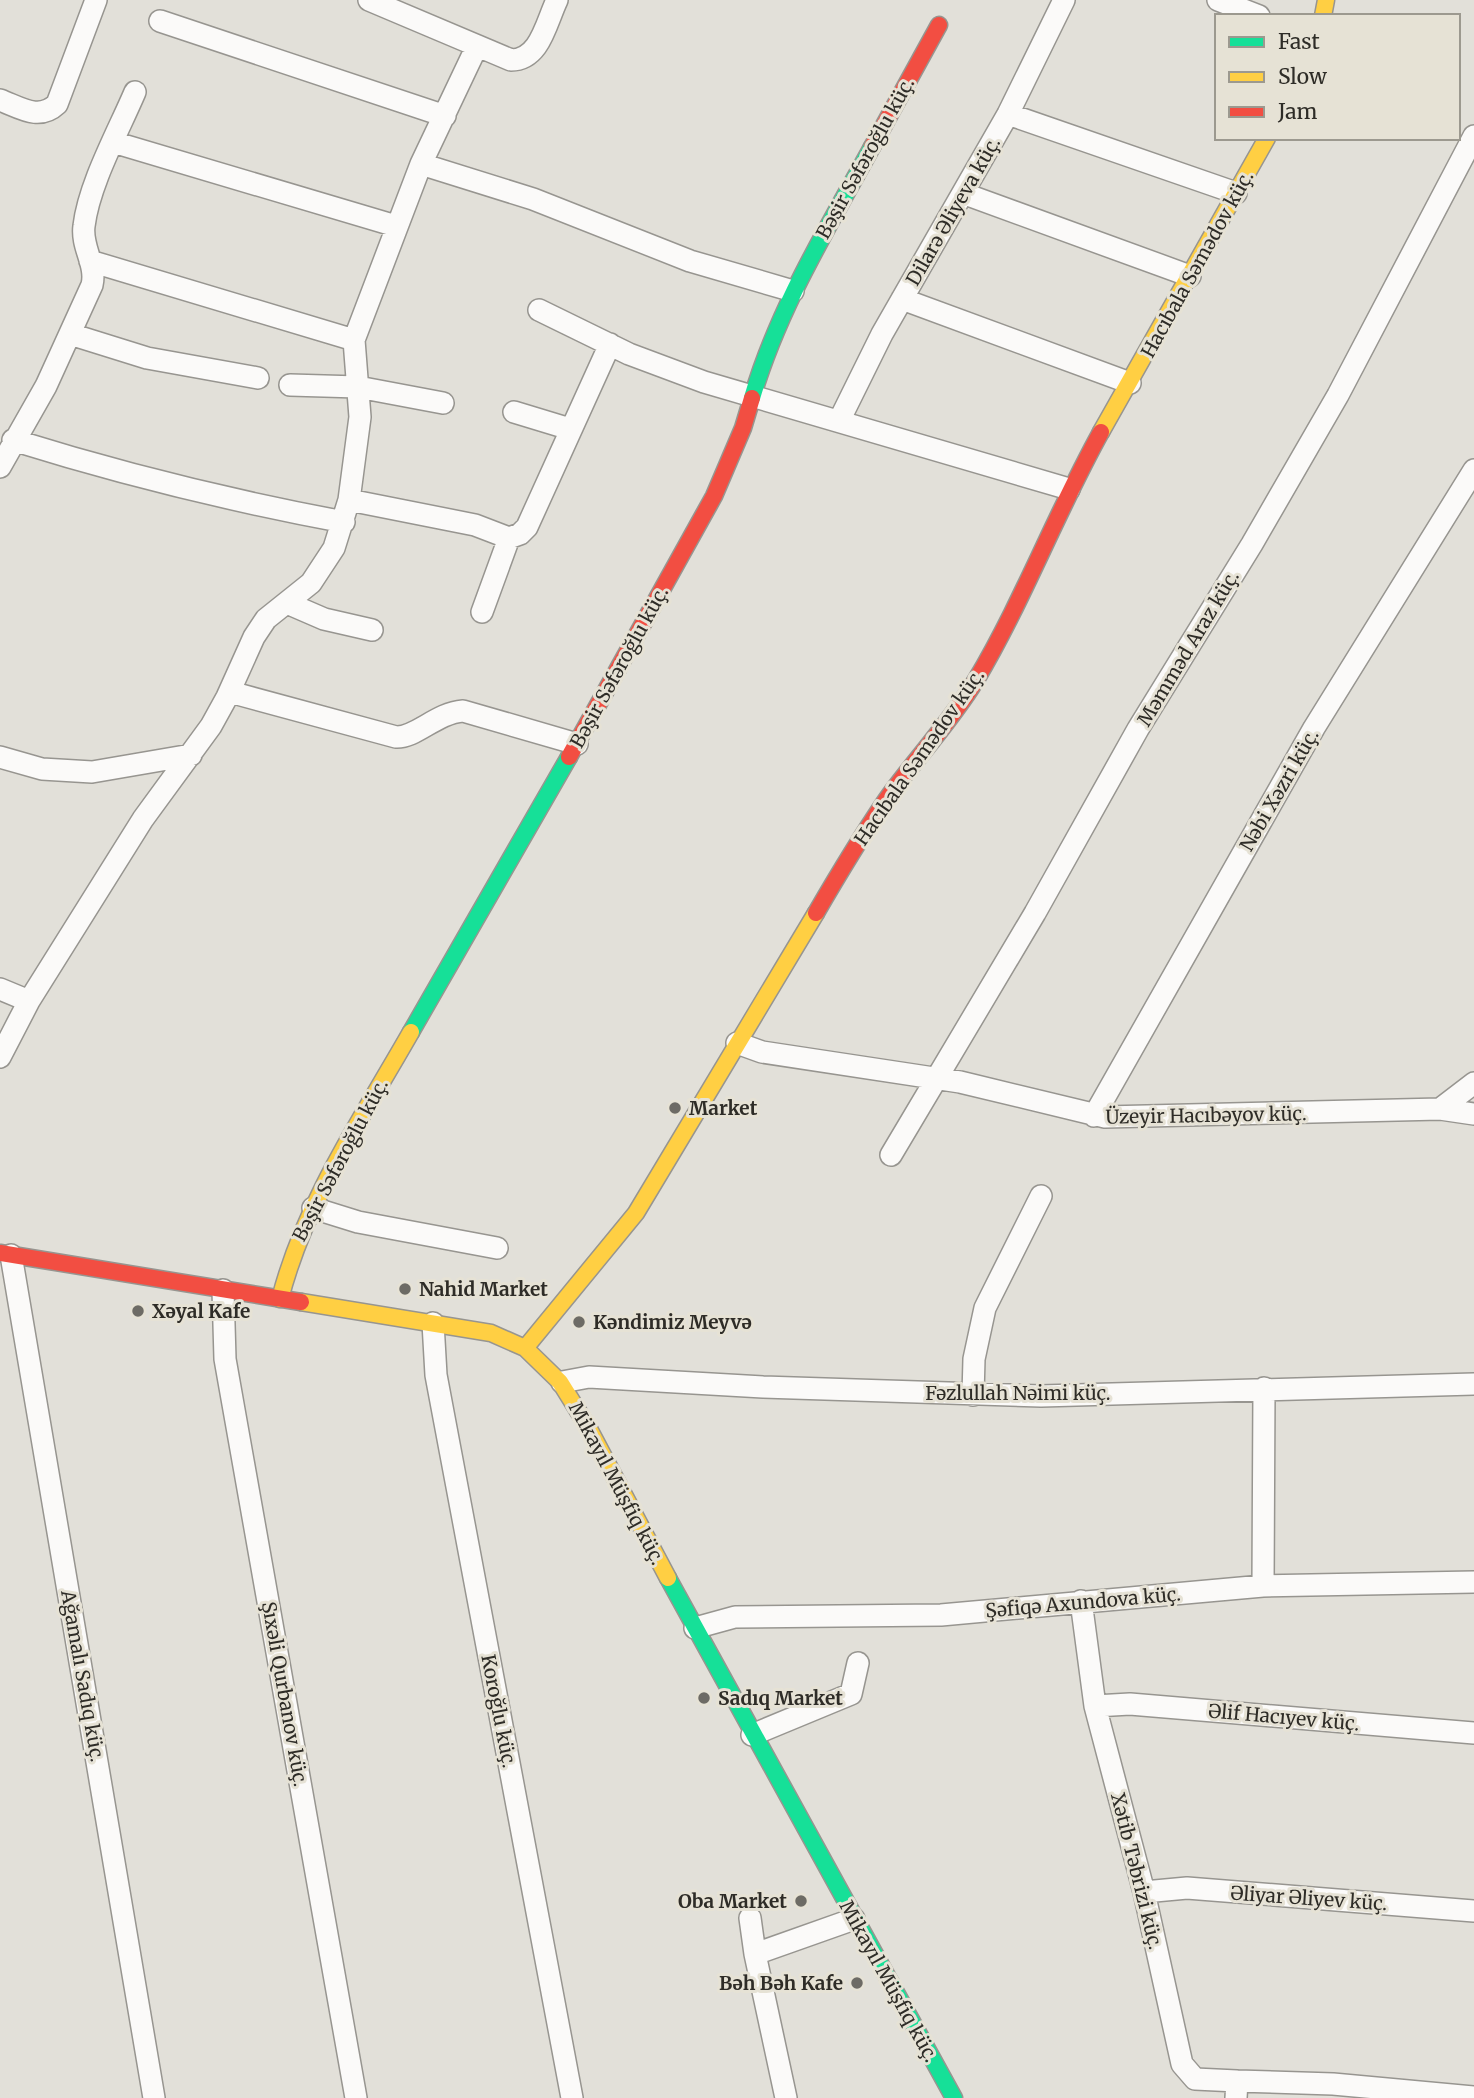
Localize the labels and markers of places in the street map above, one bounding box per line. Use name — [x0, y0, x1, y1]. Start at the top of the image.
place label: Market — [689, 1096, 758, 1120]
marker: Market — [667, 1100, 683, 1116]
place label: Nahid Market — [419, 1277, 548, 1301]
marker: Nahid Market — [397, 1281, 413, 1297]
place label: Xəyal Kafe — [152, 1299, 250, 1323]
marker: Xəyal Kafe — [130, 1303, 146, 1319]
place label: Kəndimiz Meyvə — [593, 1310, 752, 1334]
marker: Kəndimiz Meyvə — [571, 1314, 587, 1330]
place label: Sadıq Market — [718, 1686, 843, 1710]
marker: Sadıq Market — [696, 1690, 712, 1706]
place label: Oba Market — [678, 1889, 787, 1913]
marker: Oba Market — [793, 1893, 809, 1909]
place label: Bəh Bəh Kafe — [719, 1971, 843, 1995]
marker: Bəh Bəh Kafe — [849, 1975, 865, 1991]

